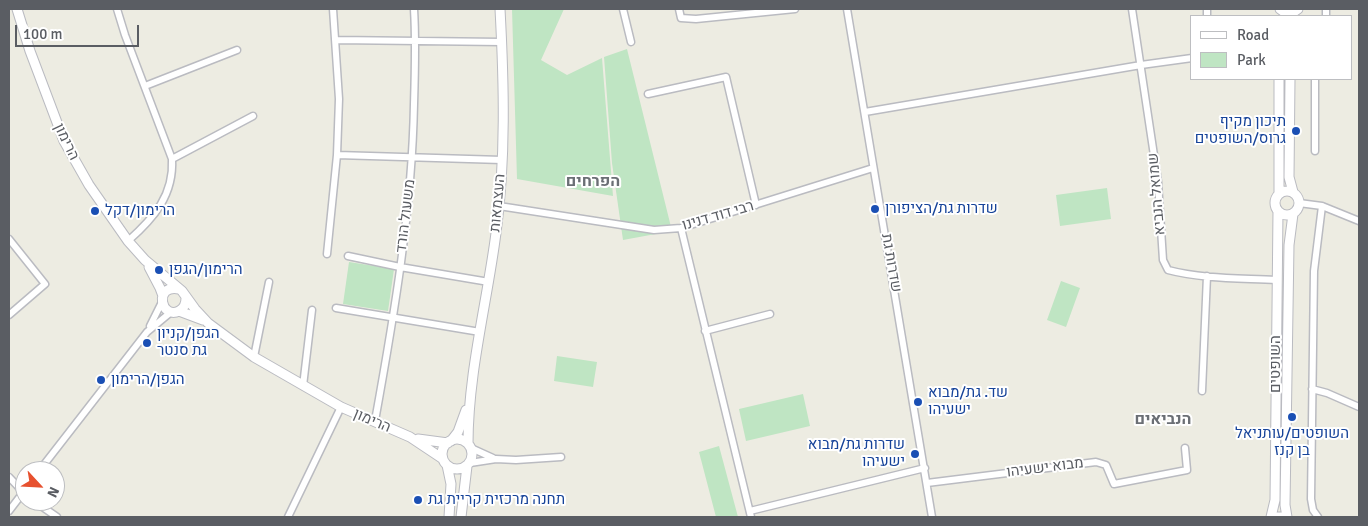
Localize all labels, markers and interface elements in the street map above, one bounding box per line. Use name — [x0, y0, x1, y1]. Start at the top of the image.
scale bar — [18, 15, 141, 47]
legend — [1190, 15, 1353, 80]
text: 100 m — [23, 25, 63, 43]
text: Road — [1237, 26, 1269, 44]
text: Park — [1237, 51, 1266, 69]
place label: תיכון מקיף גרוס/השופטים — [1195, 113, 1286, 148]
street label: הרימון — [49, 121, 83, 163]
marker: תיכון מקיף גרוס/השופטים — [1290, 125, 1302, 137]
street label: שמואל הנביא — [1144, 152, 1170, 236]
district label: הפרחים — [566, 172, 620, 192]
street label: העצמאות — [486, 173, 510, 233]
street label: משעול הורד — [393, 178, 419, 254]
street label: רבי דוד דנינו — [680, 197, 756, 235]
place label: שדרות גת/הציפורן — [885, 200, 998, 218]
place label: הרימון/דקל — [105, 202, 175, 220]
marker: שדרות גת/הציפורן — [869, 203, 881, 215]
marker: הרימון/דקל — [89, 205, 101, 217]
street label: שדרות גת — [877, 232, 905, 294]
place label: הרימון/הגפן — [169, 261, 243, 279]
marker: הרימון/הגפן — [153, 264, 165, 276]
place label: הגפן/קניון גת סנטר — [157, 325, 220, 360]
street label: השופטים — [1267, 335, 1285, 393]
marker: הגפן/קניון גת סנטר — [141, 337, 153, 349]
place label: הגפן/הרימון — [111, 371, 185, 389]
marker: הגפן/הרימון — [95, 374, 107, 386]
place label: שד. גת/מבוא ישעיהו — [928, 384, 1008, 419]
marker: שד. גת/מבוא ישעיהו — [912, 396, 924, 408]
street label: הרימון — [351, 405, 393, 437]
district label: הנביאים — [1134, 410, 1192, 430]
marker: השופטים/עותניאל בן קנז — [1286, 411, 1298, 423]
place label: השופטים/עותניאל בן קנז — [1235, 425, 1349, 460]
place label: שדרות גת/מבוא ישעיהו — [808, 436, 905, 471]
marker: שדרות גת/מבוא ישעיהו — [909, 448, 921, 460]
street label: מבוא ישעיהו — [1005, 454, 1085, 482]
north arrow — [15, 461, 65, 511]
text: N — [43, 484, 63, 500]
place label: תחנה מרכזית קריית גת — [428, 491, 565, 509]
marker: תחנה מרכזית קריית גת — [412, 494, 424, 506]

